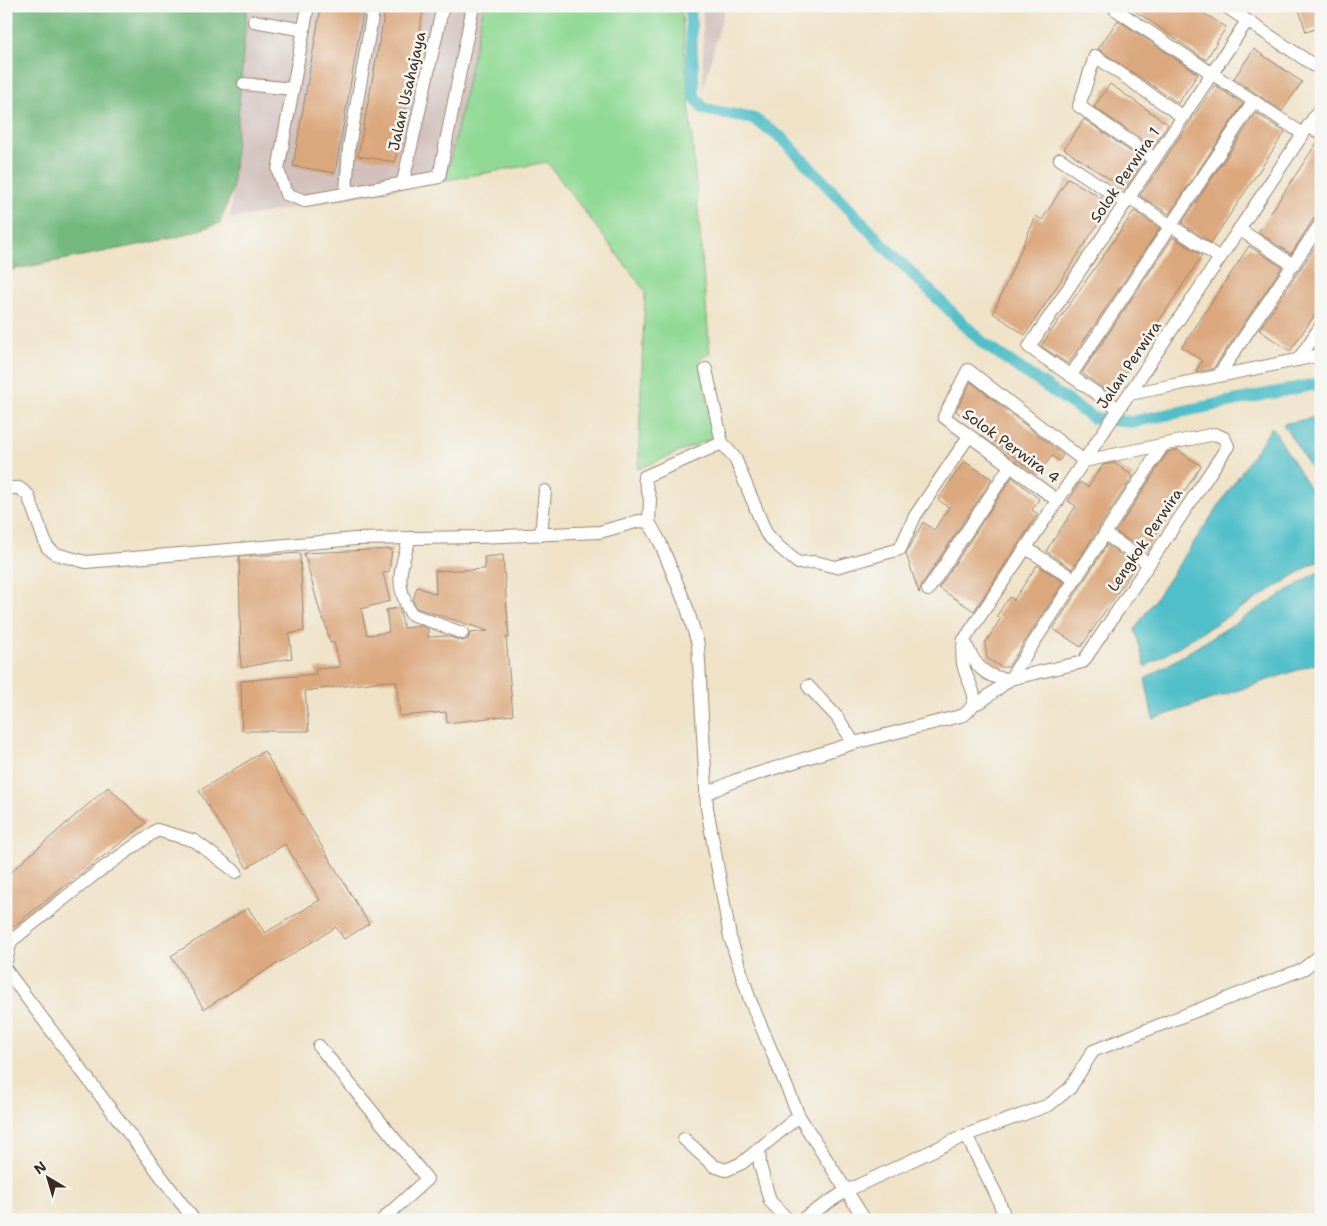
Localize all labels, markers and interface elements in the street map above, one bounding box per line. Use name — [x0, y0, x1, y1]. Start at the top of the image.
street label: Jalan Usahajaya — [384, 29, 431, 153]
street label: Solok Perwira 1 — [1086, 123, 1164, 227]
street label: Jalan Perwira — [1092, 317, 1166, 413]
street label: Solok Perwira 4 — [958, 404, 1064, 488]
street label: Lengkok Perwira — [1103, 484, 1187, 596]
north arrow — [22, 1154, 72, 1204]
text: N — [30, 1157, 50, 1178]

